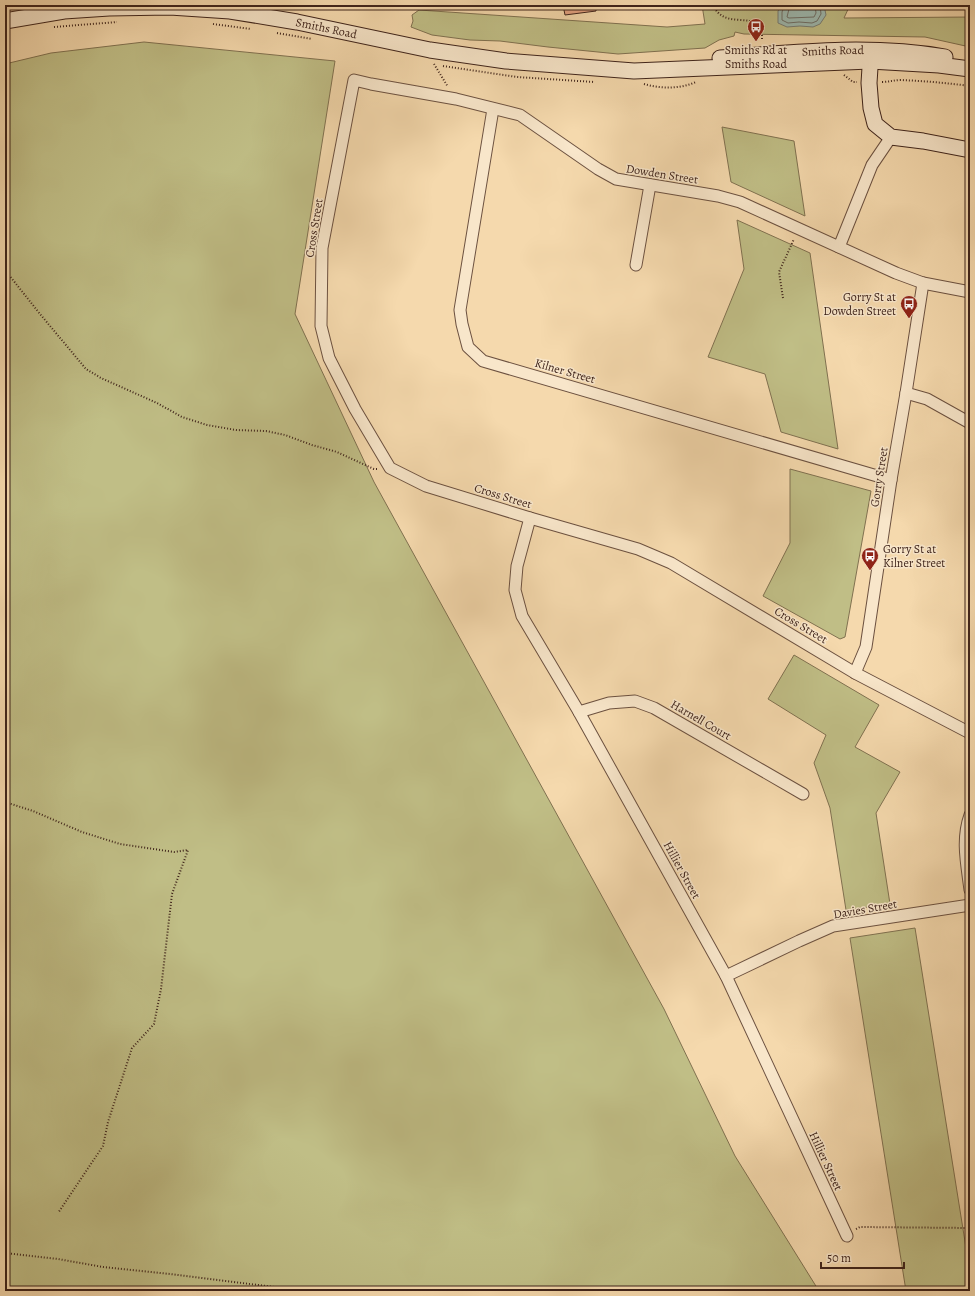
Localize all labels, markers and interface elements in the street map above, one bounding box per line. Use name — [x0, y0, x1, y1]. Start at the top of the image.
street label: Smiths Road — [294, 14, 359, 43]
bus stop icon: Smiths Rd at Smiths Road — [746, 17, 766, 42]
place label: Smiths Rd at Smiths Road — [725, 42, 788, 72]
street label: Smiths Road — [801, 42, 864, 60]
street label: Dowden Street — [625, 160, 699, 188]
street label: Cross Street — [301, 197, 327, 259]
place label: Gorry St at Dowden Street — [823, 289, 896, 319]
bus stop icon: Gorry St at Dowden Street — [899, 294, 919, 319]
street label: Kilner Street — [533, 355, 597, 387]
street label: Gorry Street — [866, 446, 892, 508]
street label: Cross Street — [472, 480, 534, 512]
place label: Gorry St at Kilner Street — [883, 541, 945, 571]
bus stop icon: Gorry St at Kilner Street — [860, 546, 880, 571]
street label: Cross Street — [771, 603, 831, 647]
street label: Harnell Court — [668, 696, 734, 744]
street label: Hillier Street — [660, 838, 704, 902]
street label: Davies Street — [832, 896, 898, 922]
street label: Hillier Street — [805, 1129, 847, 1193]
scale bar — [821, 1244, 904, 1270]
text: 50 m — [827, 1250, 851, 1266]

